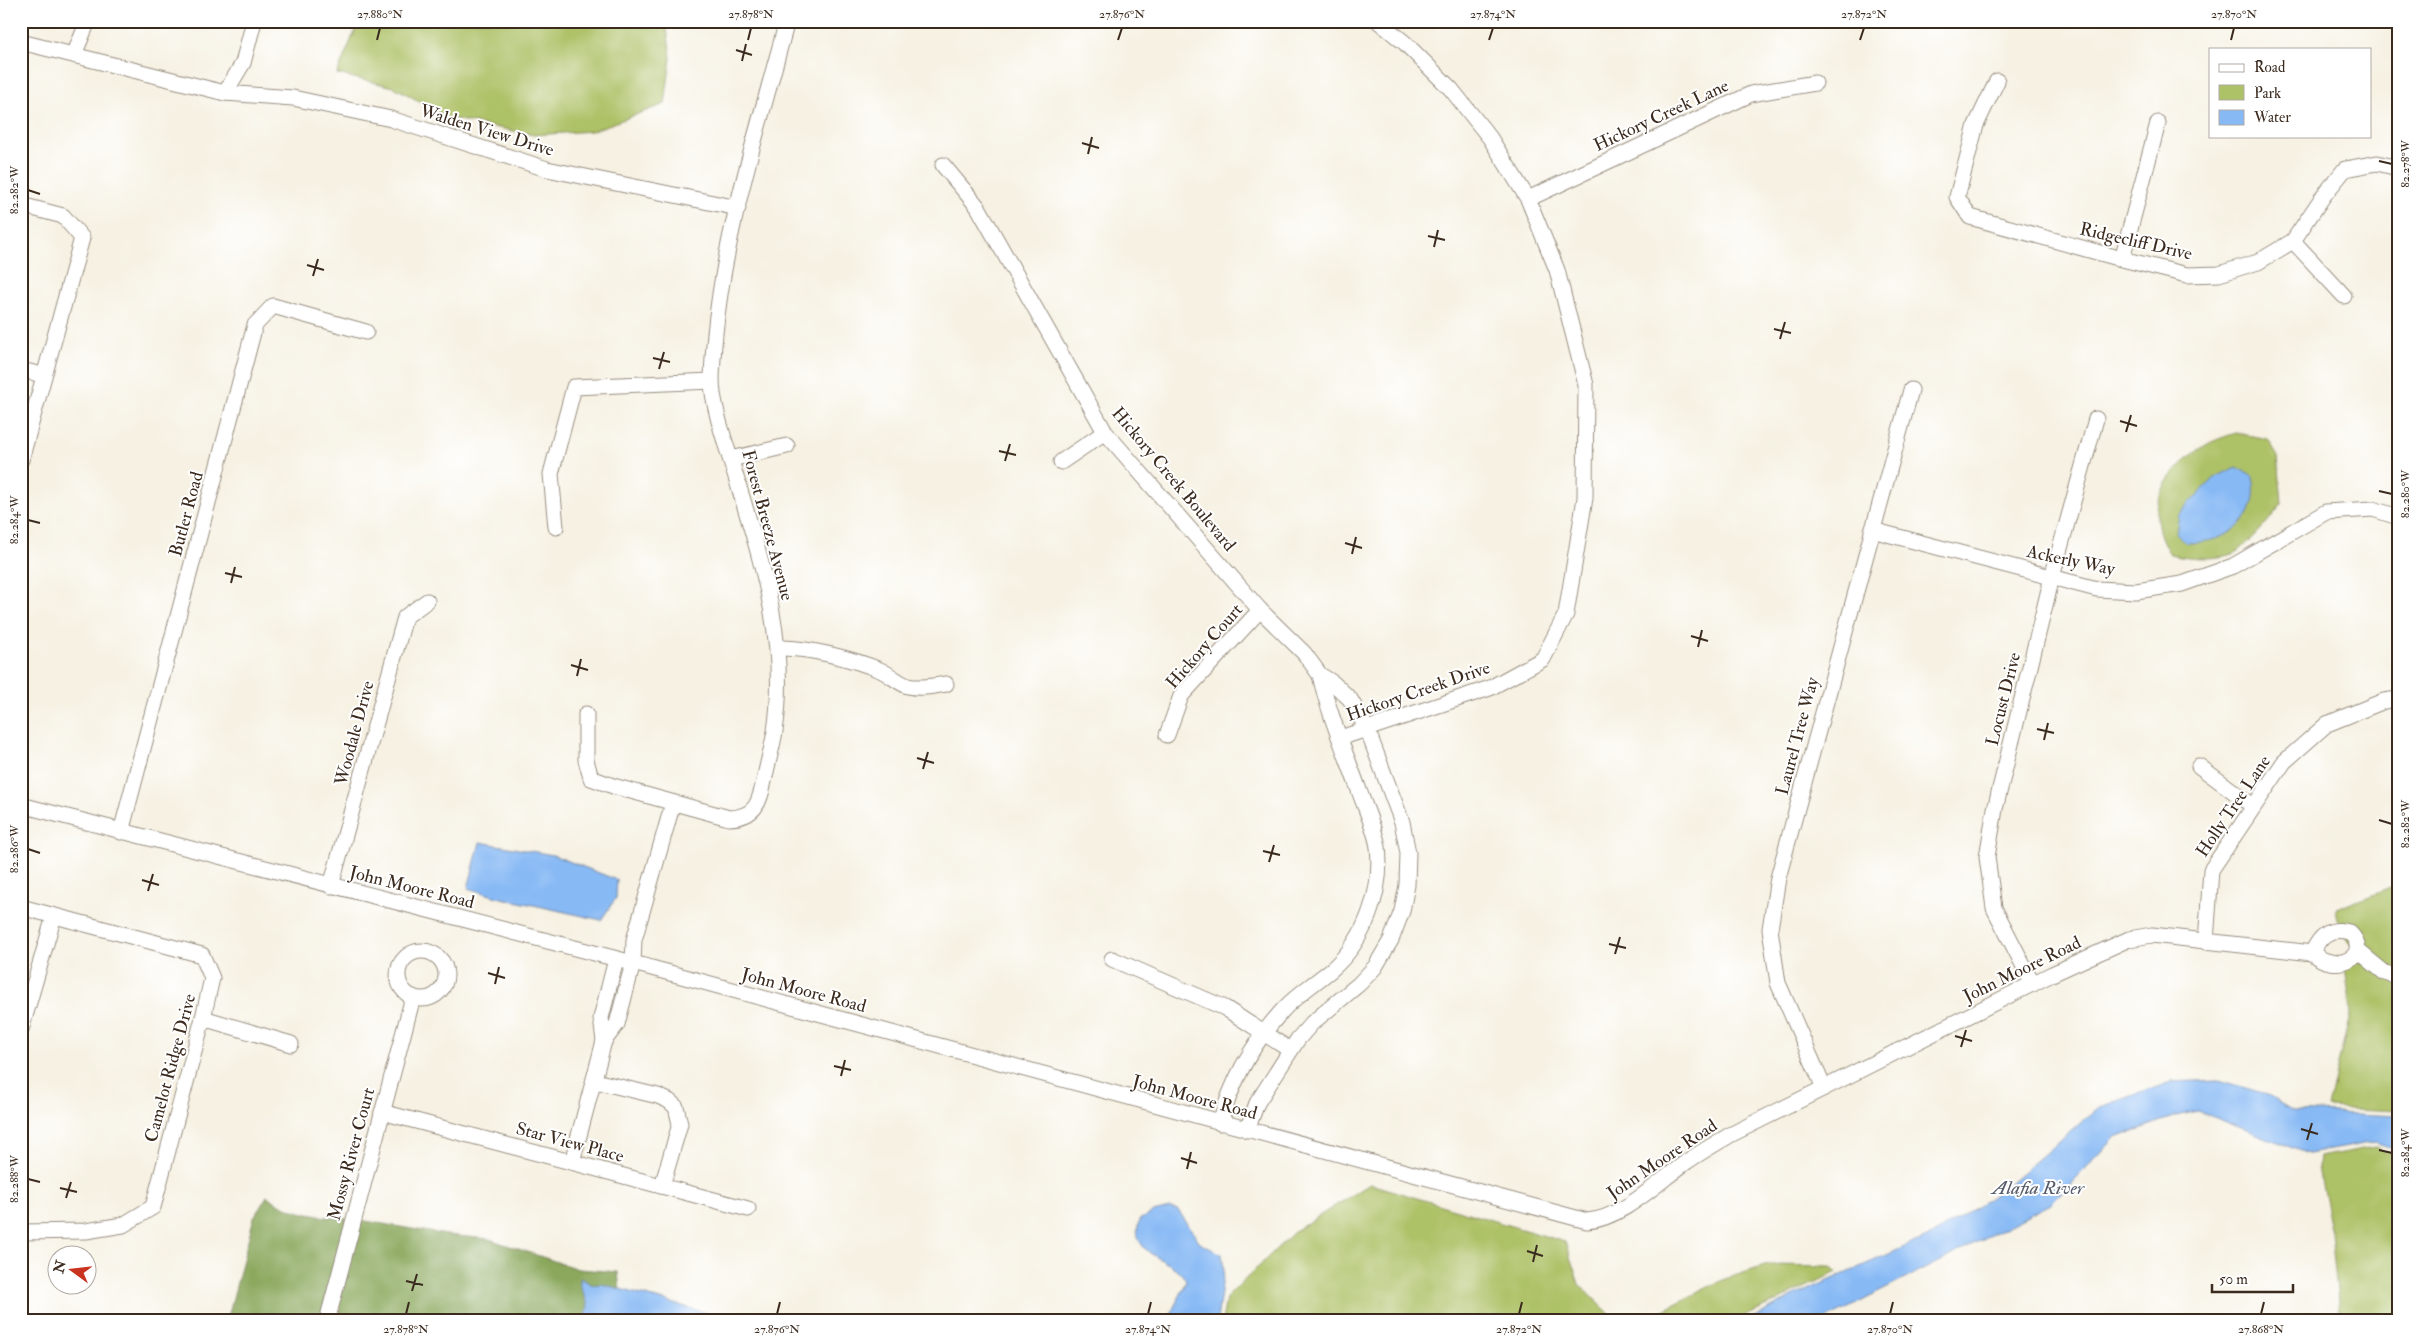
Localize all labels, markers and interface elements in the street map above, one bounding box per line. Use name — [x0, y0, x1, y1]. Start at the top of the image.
text: 27.880°N — [357, 7, 403, 22]
text: 27.878°N — [728, 7, 774, 22]
text: 27.876°N — [1099, 7, 1145, 22]
text: 27.874°N — [1470, 7, 1516, 22]
text: 27.872°N — [1841, 7, 1887, 22]
text: 27.870°N — [2211, 7, 2257, 22]
legend — [2209, 48, 2372, 138]
text: Road — [2254, 58, 2286, 77]
street label: Hickory Creek Lane — [1590, 74, 1733, 157]
text: Park — [2254, 84, 2281, 103]
street label: Walden View Drive — [416, 99, 557, 162]
text: Water — [2253, 108, 2291, 127]
text: 82.278°W — [2398, 139, 2413, 188]
text: 82.282°W — [7, 165, 22, 214]
street label: Ridgecliff Drive — [2077, 217, 2195, 266]
street label: Hickory Creek Boulevard — [1106, 402, 1241, 556]
street label: Forest Breeze Avenue — [736, 447, 799, 603]
street label: Butler Road — [164, 469, 209, 559]
text: 82.280°W — [2398, 469, 2413, 518]
text: 82.284°W — [7, 495, 22, 544]
street label: Ackerly Way — [2024, 540, 2118, 581]
street label: Hickory Court — [1161, 599, 1248, 694]
street label: Locust Drive — [1981, 650, 2026, 748]
street label: Hickory Creek Drive — [1343, 656, 1493, 727]
street label: Laurel Tree Way — [1771, 674, 1825, 798]
street label: Woodale Drive — [329, 678, 380, 789]
street label: Holly Tree Lane — [2191, 750, 2276, 862]
text: 82.282°W — [2398, 799, 2413, 848]
text: 82.286°W — [7, 824, 22, 873]
street label: John Moore Road — [346, 861, 477, 914]
street label: John Moore Road — [1959, 931, 2085, 1008]
street label: John Moore Road — [738, 963, 869, 1018]
street label: Camelot Ridge Drive — [140, 991, 201, 1145]
street label: John Moore Road — [1129, 1070, 1260, 1125]
street label: Mossy River Court — [323, 1085, 380, 1223]
street label: John Moore Road — [1602, 1114, 1722, 1205]
street label: Star View Place — [513, 1117, 627, 1168]
text: 82.284°W — [2398, 1128, 2413, 1177]
text: 82.288°W — [7, 1154, 22, 1203]
water label: Alafia River — [1990, 1176, 2085, 1200]
north arrow — [48, 1244, 98, 1294]
text: N — [50, 1258, 70, 1276]
scale bar — [2212, 1262, 2293, 1294]
text: 50 m — [2219, 1270, 2248, 1289]
text: 27.878°N — [383, 1322, 429, 1337]
text: 27.876°N — [754, 1322, 800, 1337]
text: 27.874°N — [1125, 1322, 1171, 1337]
text: 27.872°N — [1496, 1322, 1542, 1337]
text: 27.870°N — [1867, 1322, 1913, 1337]
text: 27.868°N — [2238, 1322, 2284, 1337]

